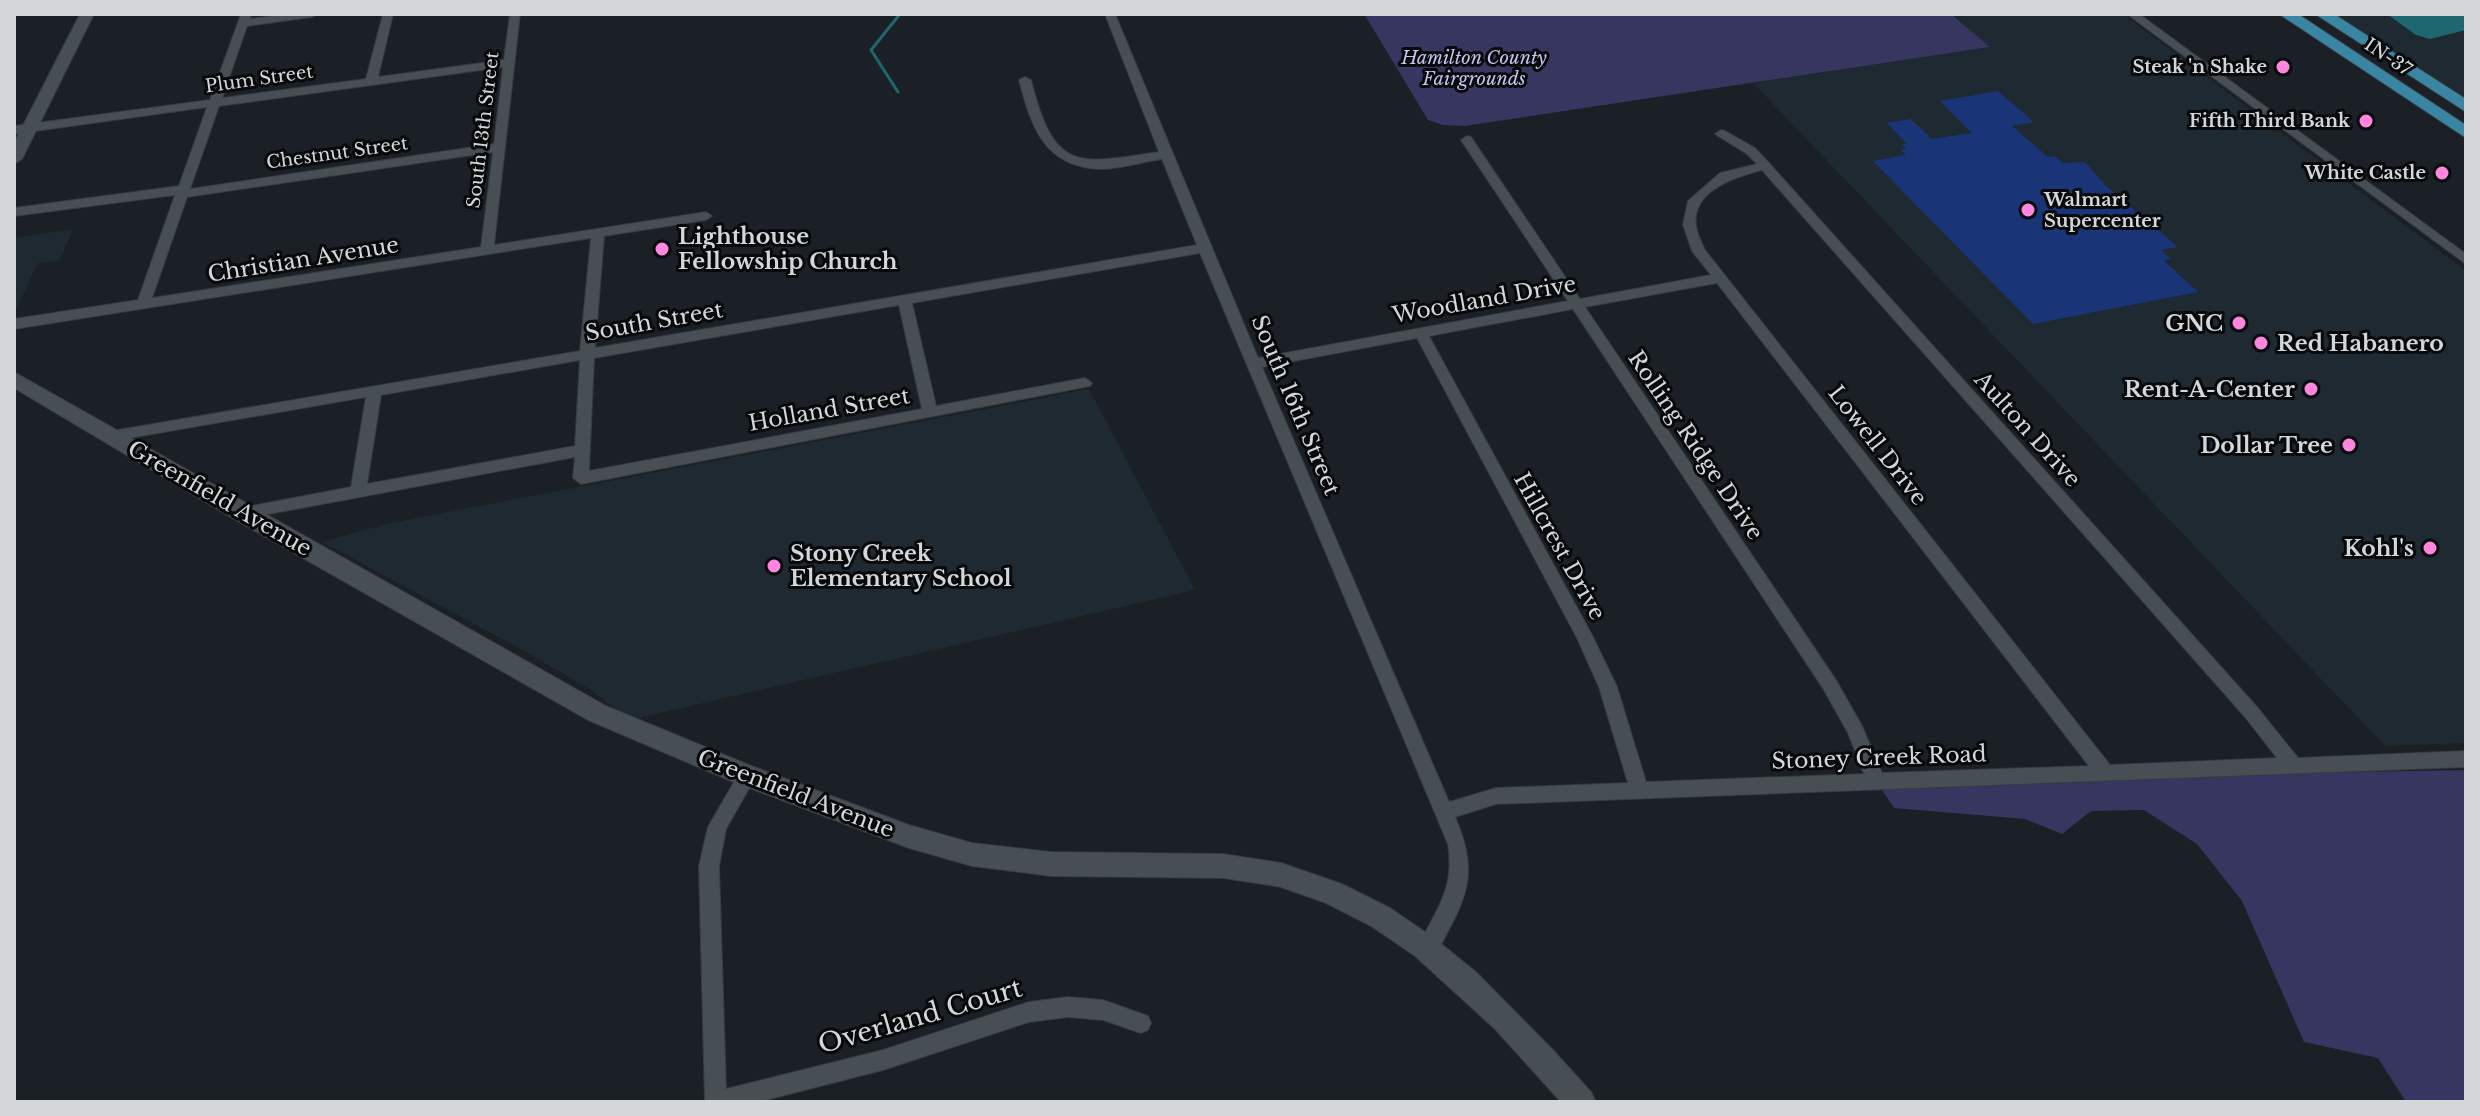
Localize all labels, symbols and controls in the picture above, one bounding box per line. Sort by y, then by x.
street label: IN-37 [2360,33,2416,81]
park label: Hamilton County Fairgrounds [1400,47,1547,90]
street label: South 13th Street [462,50,504,209]
place label: Steak 'n Shake [2133,56,2267,78]
marker: Steak 'n Shake [2274,58,2292,76]
street label: Plum Street [204,61,315,97]
place label: Fifth Third Bank [2189,110,2351,132]
marker: Fifth Third Bank [2357,112,2375,130]
street label: Chestnut Street [265,132,409,174]
place label: White Castle [2304,162,2426,184]
marker: White Castle [2433,164,2451,182]
place label: Walmart Supercenter [2043,189,2161,232]
marker: Walmart Supercenter [2019,201,2037,219]
place label: Lighthouse Fellowship Church [678,223,898,275]
street label: Christian Avenue [206,231,401,288]
marker: Lighthouse Fellowship Church [653,240,671,258]
street label: Woodland Drive [1389,270,1578,329]
street label: South Street [583,296,726,347]
place label: GNC [2165,310,2223,337]
street label: South 16th Street [1245,311,1346,500]
marker: GNC [2230,314,2248,332]
place label: Red Habanero [2277,330,2444,357]
marker: Red Habanero [2252,334,2270,352]
street label: Rolling Ridge Drive [1622,346,1769,545]
street label: Aulton Drive [1968,365,2086,492]
place label: Rent-A-Center [2124,376,2295,403]
street label: Lowell Drive [1823,380,1933,511]
marker: Rent-A-Center [2302,380,2320,398]
street label: Holland Street [746,382,912,437]
place label: Dollar Tree [2200,432,2333,459]
street label: Greenfield Avenue [123,435,317,562]
marker: Dollar Tree [2340,436,2358,454]
street label: Hillcrest Drive [1508,468,1611,625]
place label: Kohl's [2344,535,2414,562]
marker: Kohl's [2421,539,2439,557]
place label: Stony Creek Elementary School [790,540,1012,592]
marker: Stony Creek Elementary School [765,557,783,575]
street label: Stoney Creek Road [1771,740,1987,775]
street label: Greenfield Avenue [694,744,898,843]
street label: Overland Court [814,972,1026,1060]

